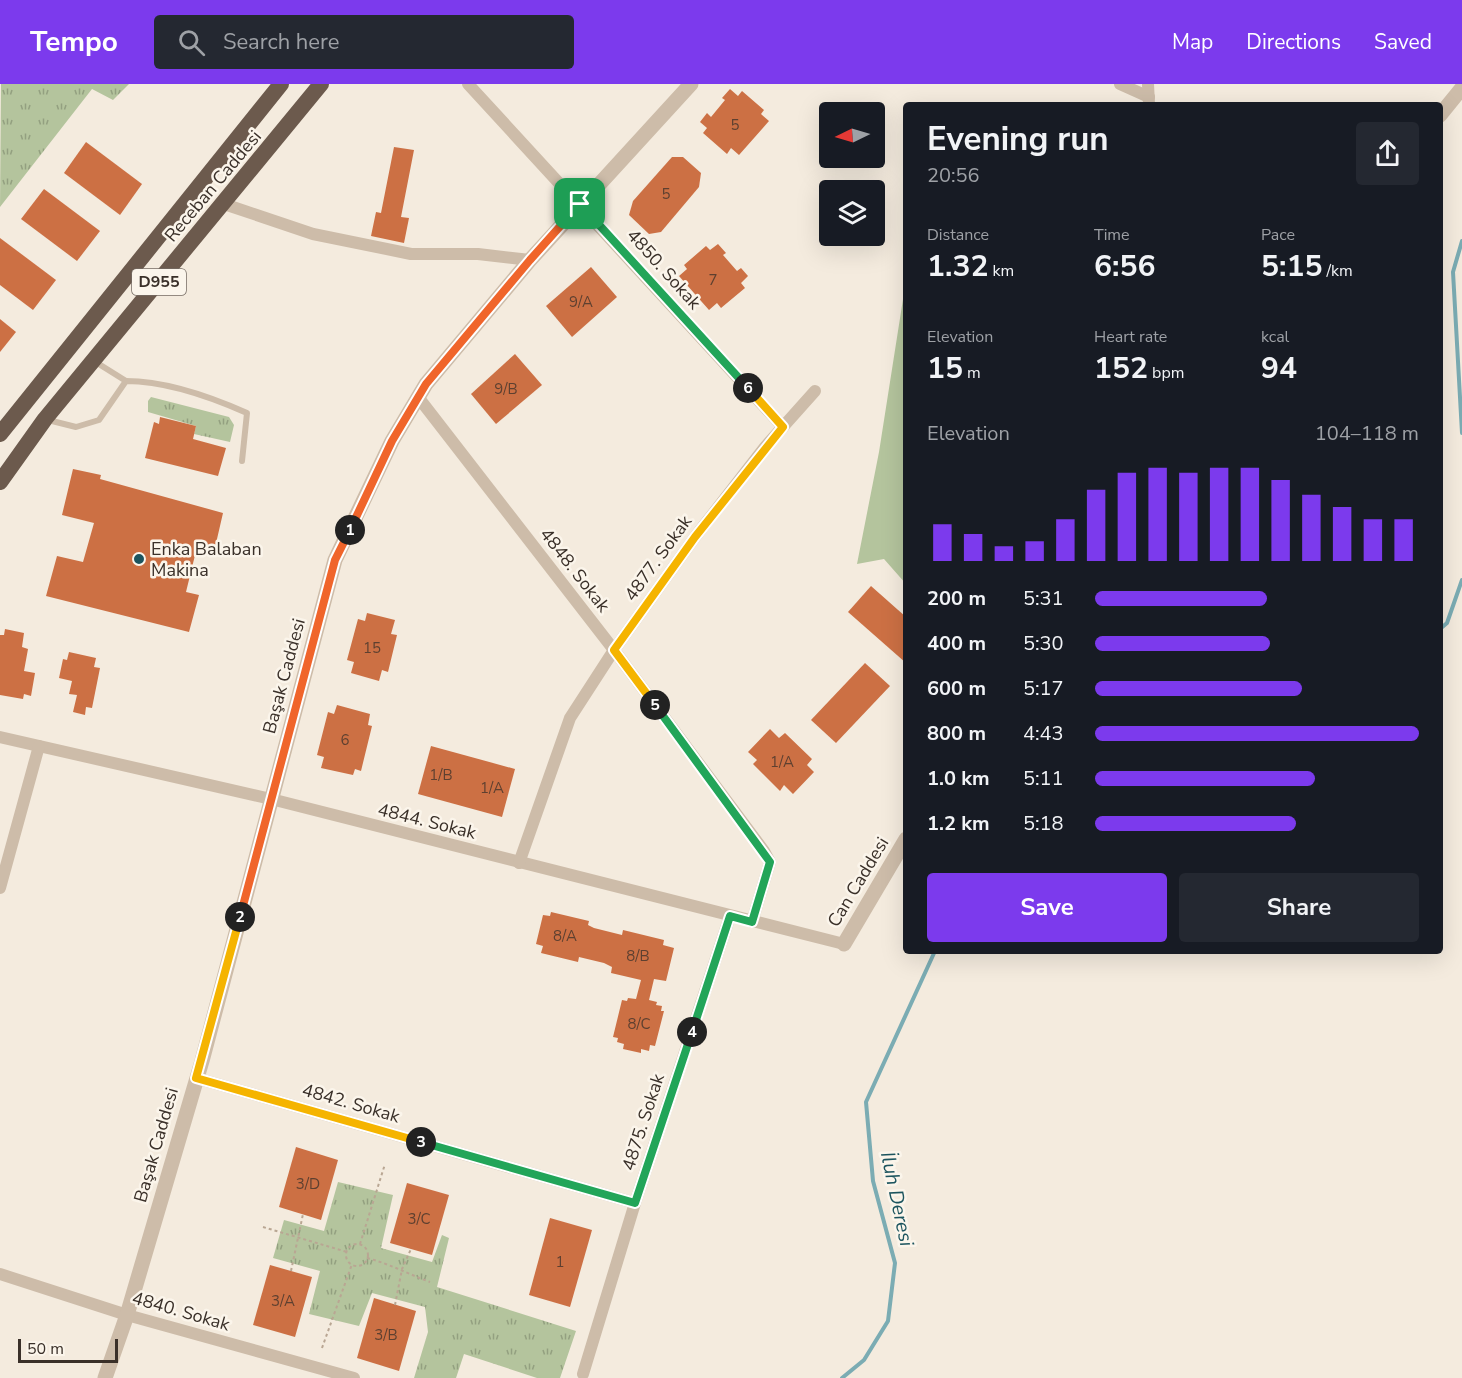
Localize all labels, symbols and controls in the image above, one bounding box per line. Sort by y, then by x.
search box [154,15,574,69]
text: Tempo [30,23,118,61]
icon: search [175,26,208,59]
text: Search here [223,27,339,57]
text: Map [1172,28,1213,56]
text: Directions [1246,28,1341,56]
text: Saved [1374,28,1432,56]
north arrow [819,102,885,168]
map controls [819,102,885,246]
house number: 5 [730,115,740,135]
text: Evening run [927,117,1109,162]
button: share [1356,122,1419,185]
street label: Receban Caddesi [159,125,267,247]
text: 20:56 [927,162,980,189]
pin [554,178,605,229]
button: layers [819,180,885,246]
house number: 5 [661,184,671,204]
icon: arrive [563,187,596,220]
street label: 4850. Sokak [621,224,707,315]
text: Distance [927,224,989,246]
text: Time [1094,224,1130,246]
text: Pace [1261,224,1295,246]
text: 1.32 [927,246,988,287]
text: 6:56 [1094,246,1155,287]
text: 5:15 [1261,246,1322,287]
text: km [988,260,1014,282]
text: /km [1322,260,1353,282]
road number: D955 [132,269,186,295]
house number: 7 [708,270,718,290]
house number: 9/A [569,292,593,312]
text: Elevation [927,326,993,348]
text: Heart rate [1094,326,1167,348]
text: kcal [1261,326,1289,348]
text: 15 [927,348,963,389]
text: 152 [1094,348,1148,389]
text: 94 [1261,348,1297,389]
text: m [963,362,981,384]
text: bpm [1148,362,1184,384]
pin: 6 [733,373,763,403]
text: 6 [743,377,753,399]
house number: 9/B [494,379,518,399]
text: Elevation [927,420,1010,447]
text: 104–118 m [1315,420,1419,447]
street label: 4877. Sokak [619,510,698,606]
pin: 1 [335,515,365,545]
text: 1 [345,519,355,541]
street label: 4848. Sokak [535,523,616,618]
place label: Enka Balaban Makina [151,537,262,582]
marker: Enka Balaban Makina [132,552,146,566]
text: 200 m [927,585,986,612]
text: 5:31 [1023,585,1064,612]
street label: Başak Caddesi [257,616,311,736]
text: 400 m [927,630,986,657]
text: 5:30 [1023,630,1064,657]
house number: 15 [363,638,381,658]
text: 600 m [927,675,986,702]
text: 5:17 [1023,675,1064,702]
pin: 5 [640,690,670,720]
text: 5 [650,694,660,716]
text: 800 m [927,720,986,747]
text: 4:43 [1023,720,1064,747]
house number: 6 [340,730,350,750]
house number: 1/A [770,752,794,772]
house number: 1/B [429,765,453,785]
text: 1.0 km [927,765,990,792]
text: 5:11 [1023,765,1064,792]
house number: 1/A [480,778,504,798]
street label: 4844. Sokak [375,797,480,845]
text: 1.2 km [927,810,990,837]
text: 5:18 [1023,810,1064,837]
street label: Can Caddesi [822,833,894,931]
button: Save [927,873,1167,942]
button: Share [1179,873,1419,942]
pin: 2 [225,902,255,932]
text: 2 [235,906,245,928]
house number: 8/A [553,926,577,946]
house number: 8/B [626,946,650,966]
house number: 8/C [627,1014,651,1034]
pin: 4 [677,1017,707,1047]
text: 4 [687,1021,697,1043]
street label: 4875. Sokak [616,1070,670,1173]
street label: 4842. Sokak [299,1078,404,1129]
street label: Başak Caddesi [128,1085,184,1205]
pin: 3 [406,1127,436,1157]
text: 3 [416,1131,426,1153]
water label: İluh Deresi [874,1149,920,1249]
house number: 3/D [296,1174,320,1194]
house number: 3/C [407,1209,431,1229]
house number: 1 [555,1252,565,1272]
street label: 4840. Sokak [129,1286,234,1337]
house number: 3/A [271,1291,295,1311]
house number: 3/B [374,1325,398,1345]
scale bar [18,1336,118,1364]
text: 50 m [27,1338,64,1360]

